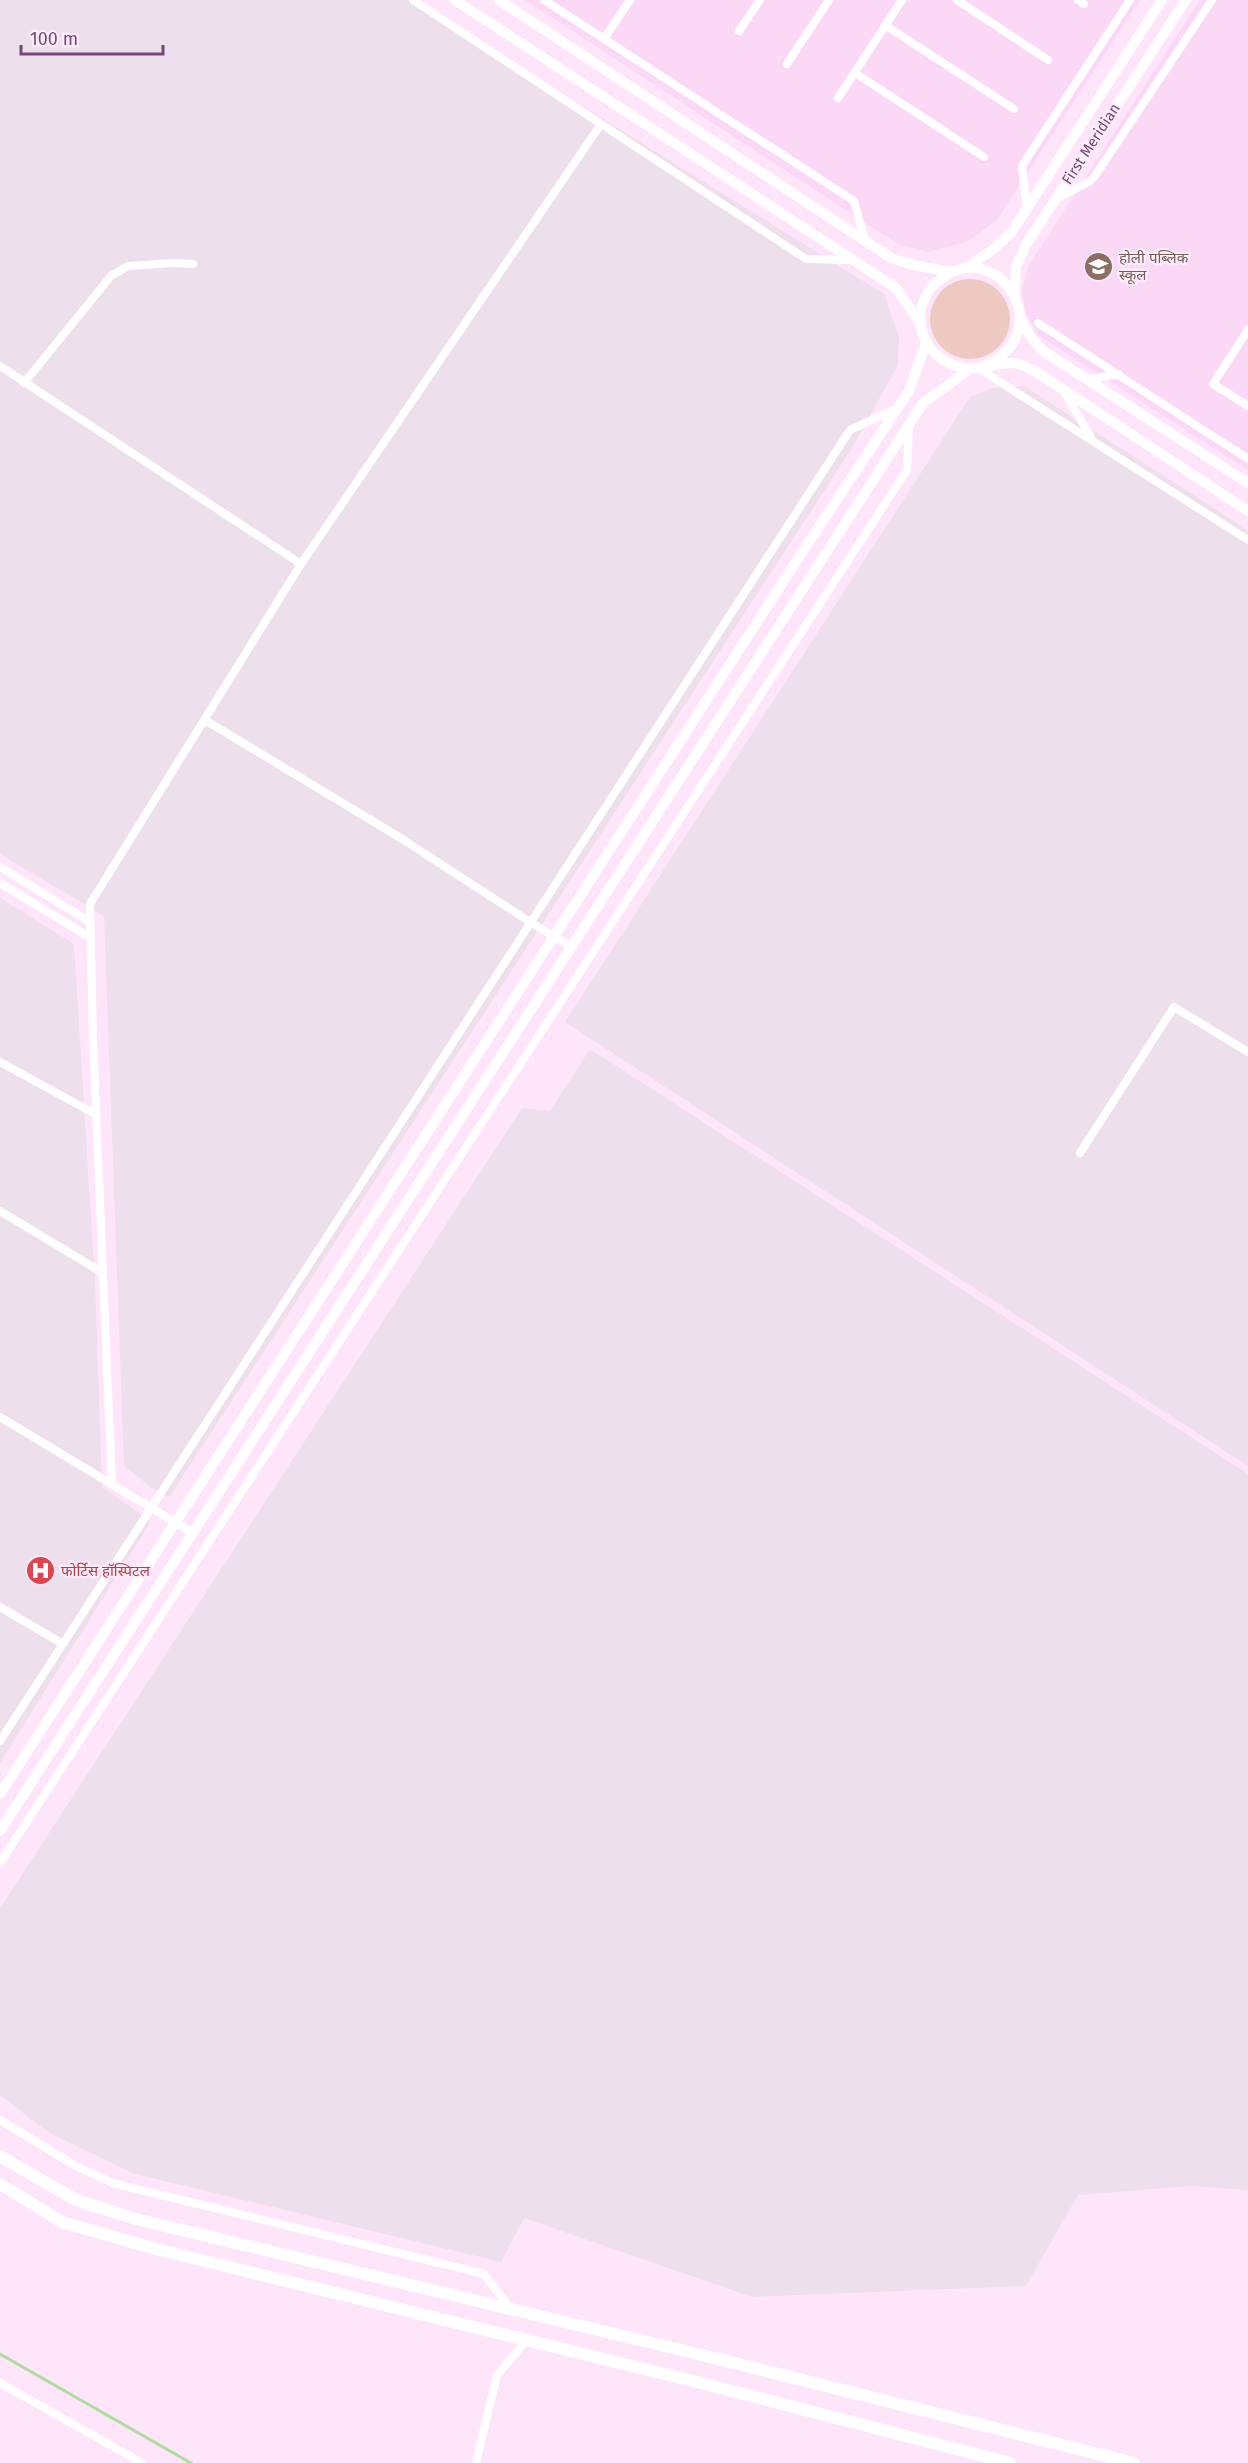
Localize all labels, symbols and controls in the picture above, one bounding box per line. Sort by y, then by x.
scale bar [21,18,164,56]
text: 100 m [30,28,78,50]
street label: First Meridian [1058,100,1124,188]
place label: होली पब्लिक स्कूल [1119,249,1189,285]
school or university icon: होली पब्लिक स्कूल [1082,251,1114,283]
hospital icon: फोर्टिस हॉस्पिटल [24,1555,56,1587]
place label: फोर्टिस हॉस्पिटल [61,1562,151,1580]

